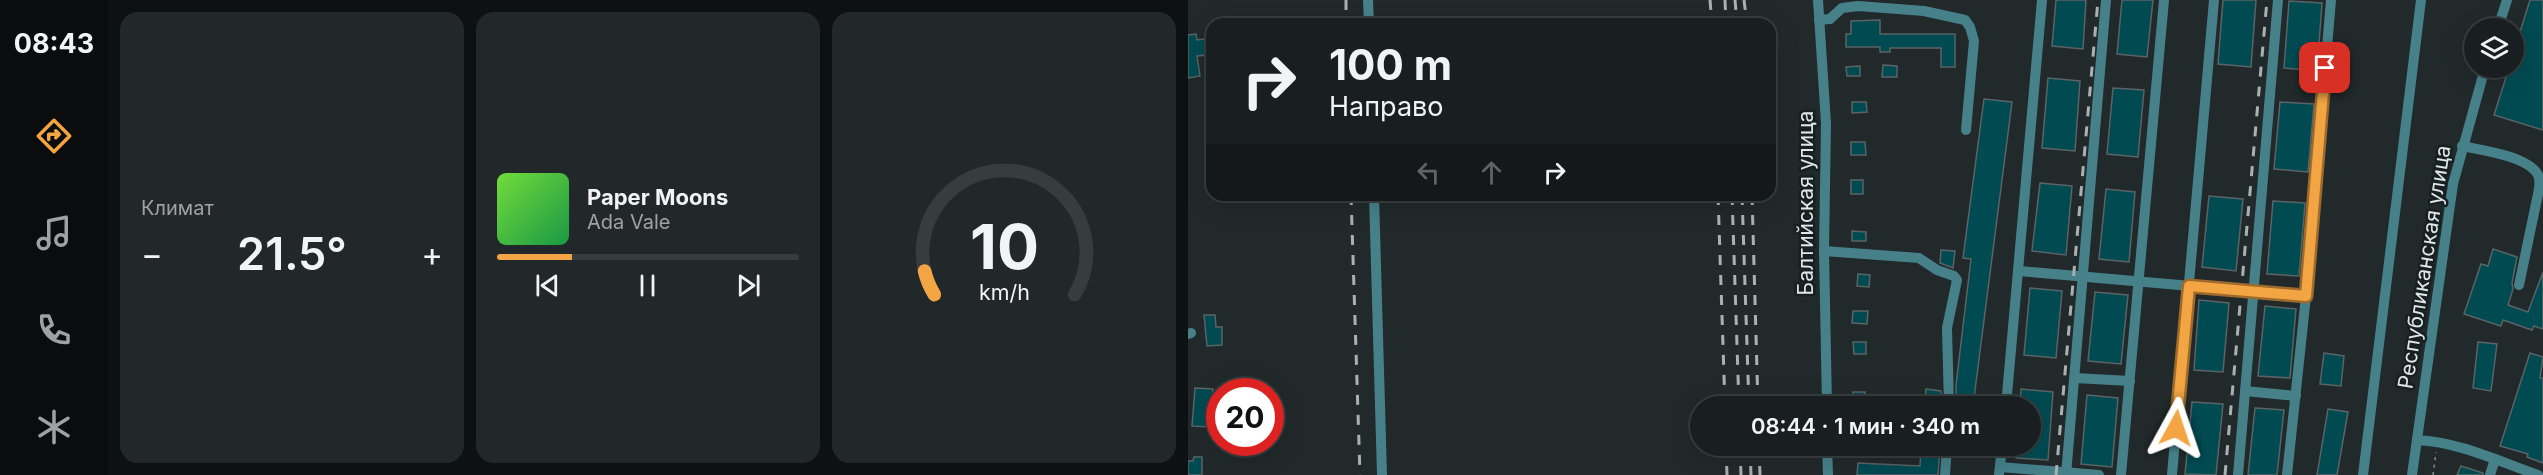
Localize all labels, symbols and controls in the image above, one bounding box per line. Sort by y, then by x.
map controls [2464,18,2524,78]
button: layers [2464,18,2524,78]
text: 08:43 [14,27,94,60]
text: 100 m [1329,39,1452,90]
icon: right [1230,42,1308,120]
pin [2299,42,2350,93]
icon: arrive [2308,51,2341,84]
text: Направо [1329,90,1444,123]
street label: Балтийская улица [1793,111,1818,295]
icon: directions [33,115,75,157]
street label: Республиканская улица [2392,143,2456,391]
icon: left [1412,156,1445,189]
icon: ahead [1475,156,1508,189]
icon: right [1538,156,1571,189]
text: Paper Moons [587,184,728,210]
text: Климат [141,196,214,220]
text: 10 [970,209,1038,284]
text: Ada Vale [587,210,670,234]
icon: music [33,212,75,254]
text: 21.5° [237,226,347,281]
text: − [141,234,163,274]
text: + [421,234,443,274]
icon: previous [531,269,564,302]
icon: pause [631,269,664,302]
icon: next [732,269,765,302]
text: km/h [979,279,1029,305]
icon: phone [33,309,75,351]
speed limit sign: 20 [1206,378,1284,456]
position arrow [2144,396,2208,460]
icon: climate [33,406,75,448]
text: 08:44 · 1 мин · 340 m [1751,413,1980,439]

